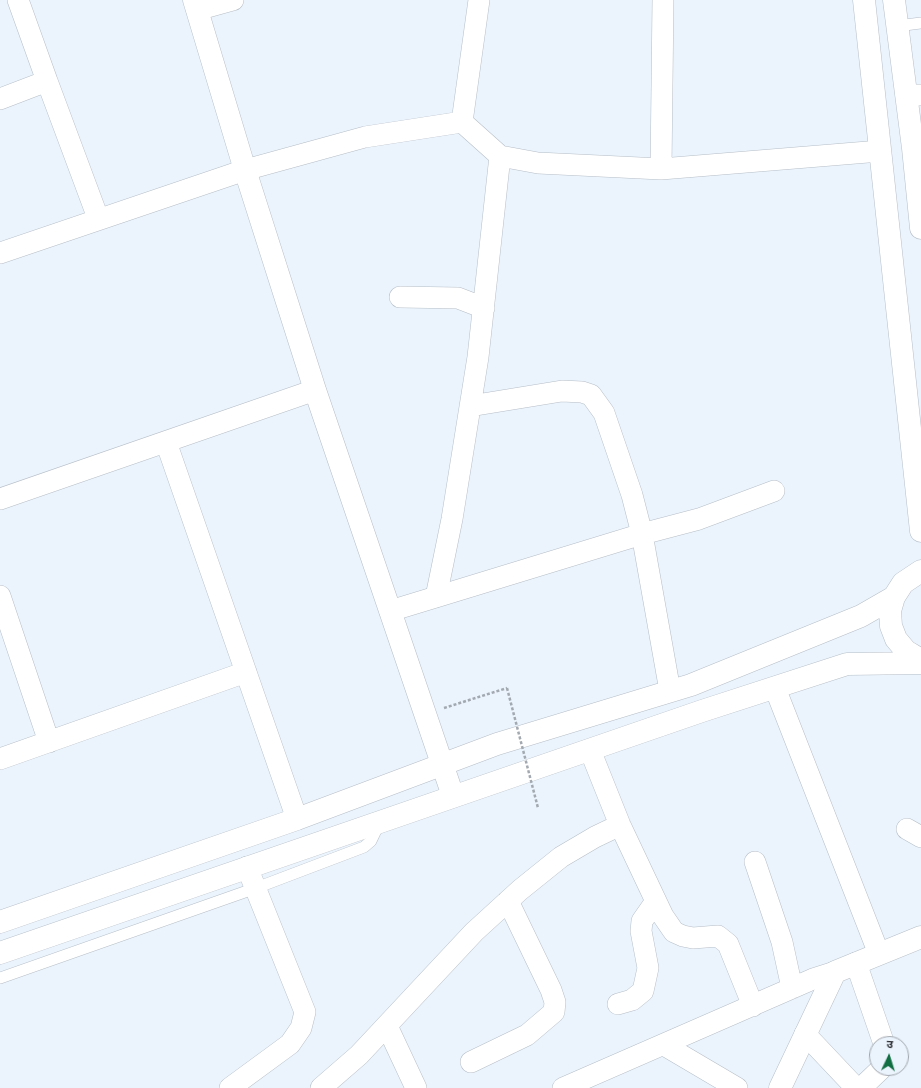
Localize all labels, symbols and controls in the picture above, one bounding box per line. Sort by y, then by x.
north arrow [869,1036,909,1076]
text: उ [886,1038,893,1051]

